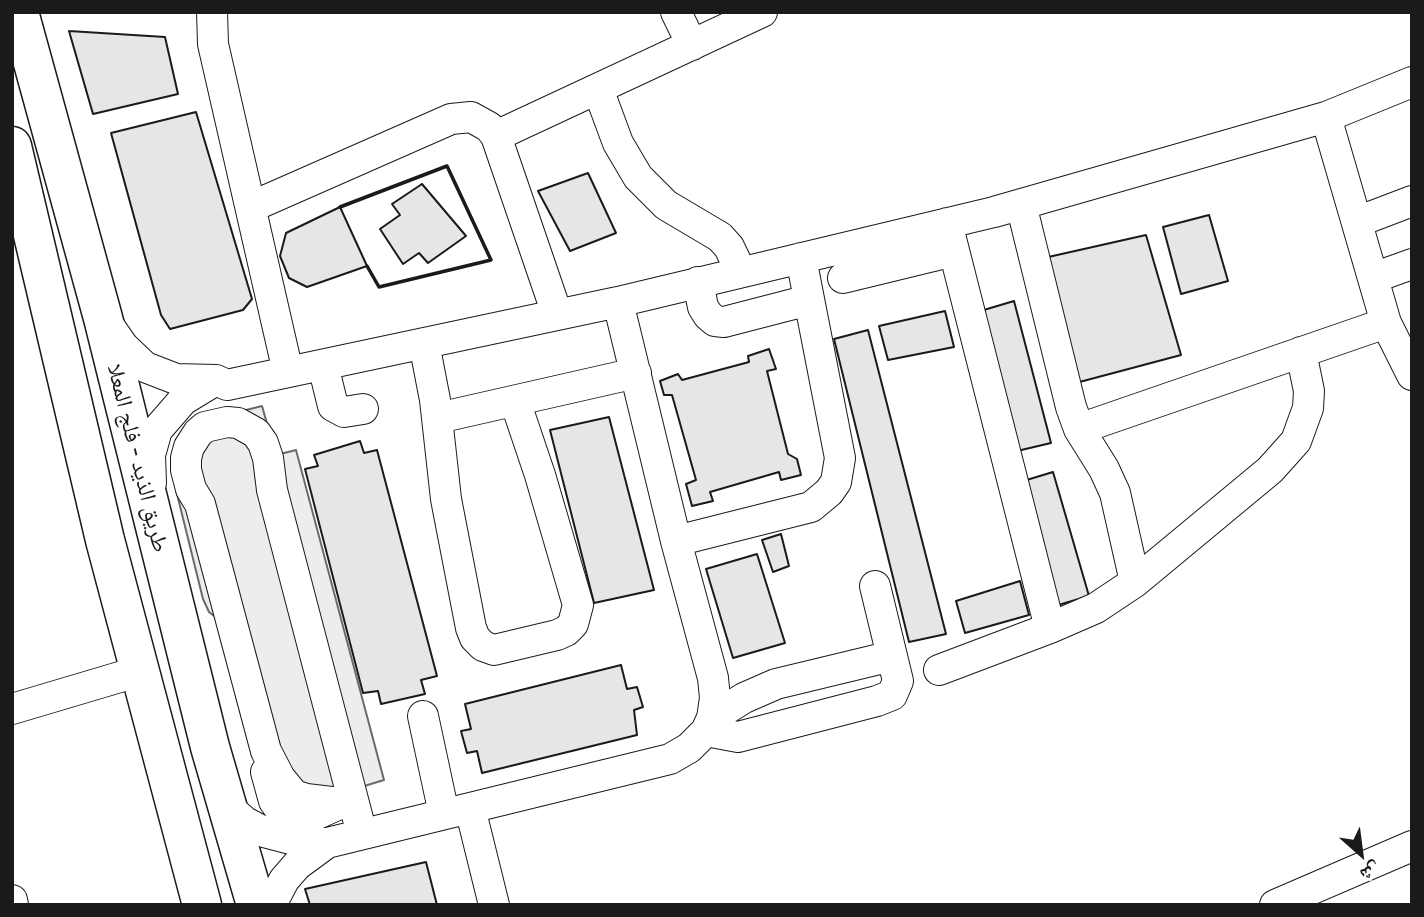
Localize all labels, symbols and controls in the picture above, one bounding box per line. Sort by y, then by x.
street label: طريق الذيد - فلج المعلا [101,361,175,555]
north arrow [1326,819,1396,889]
text: ش [1357,858,1385,888]

